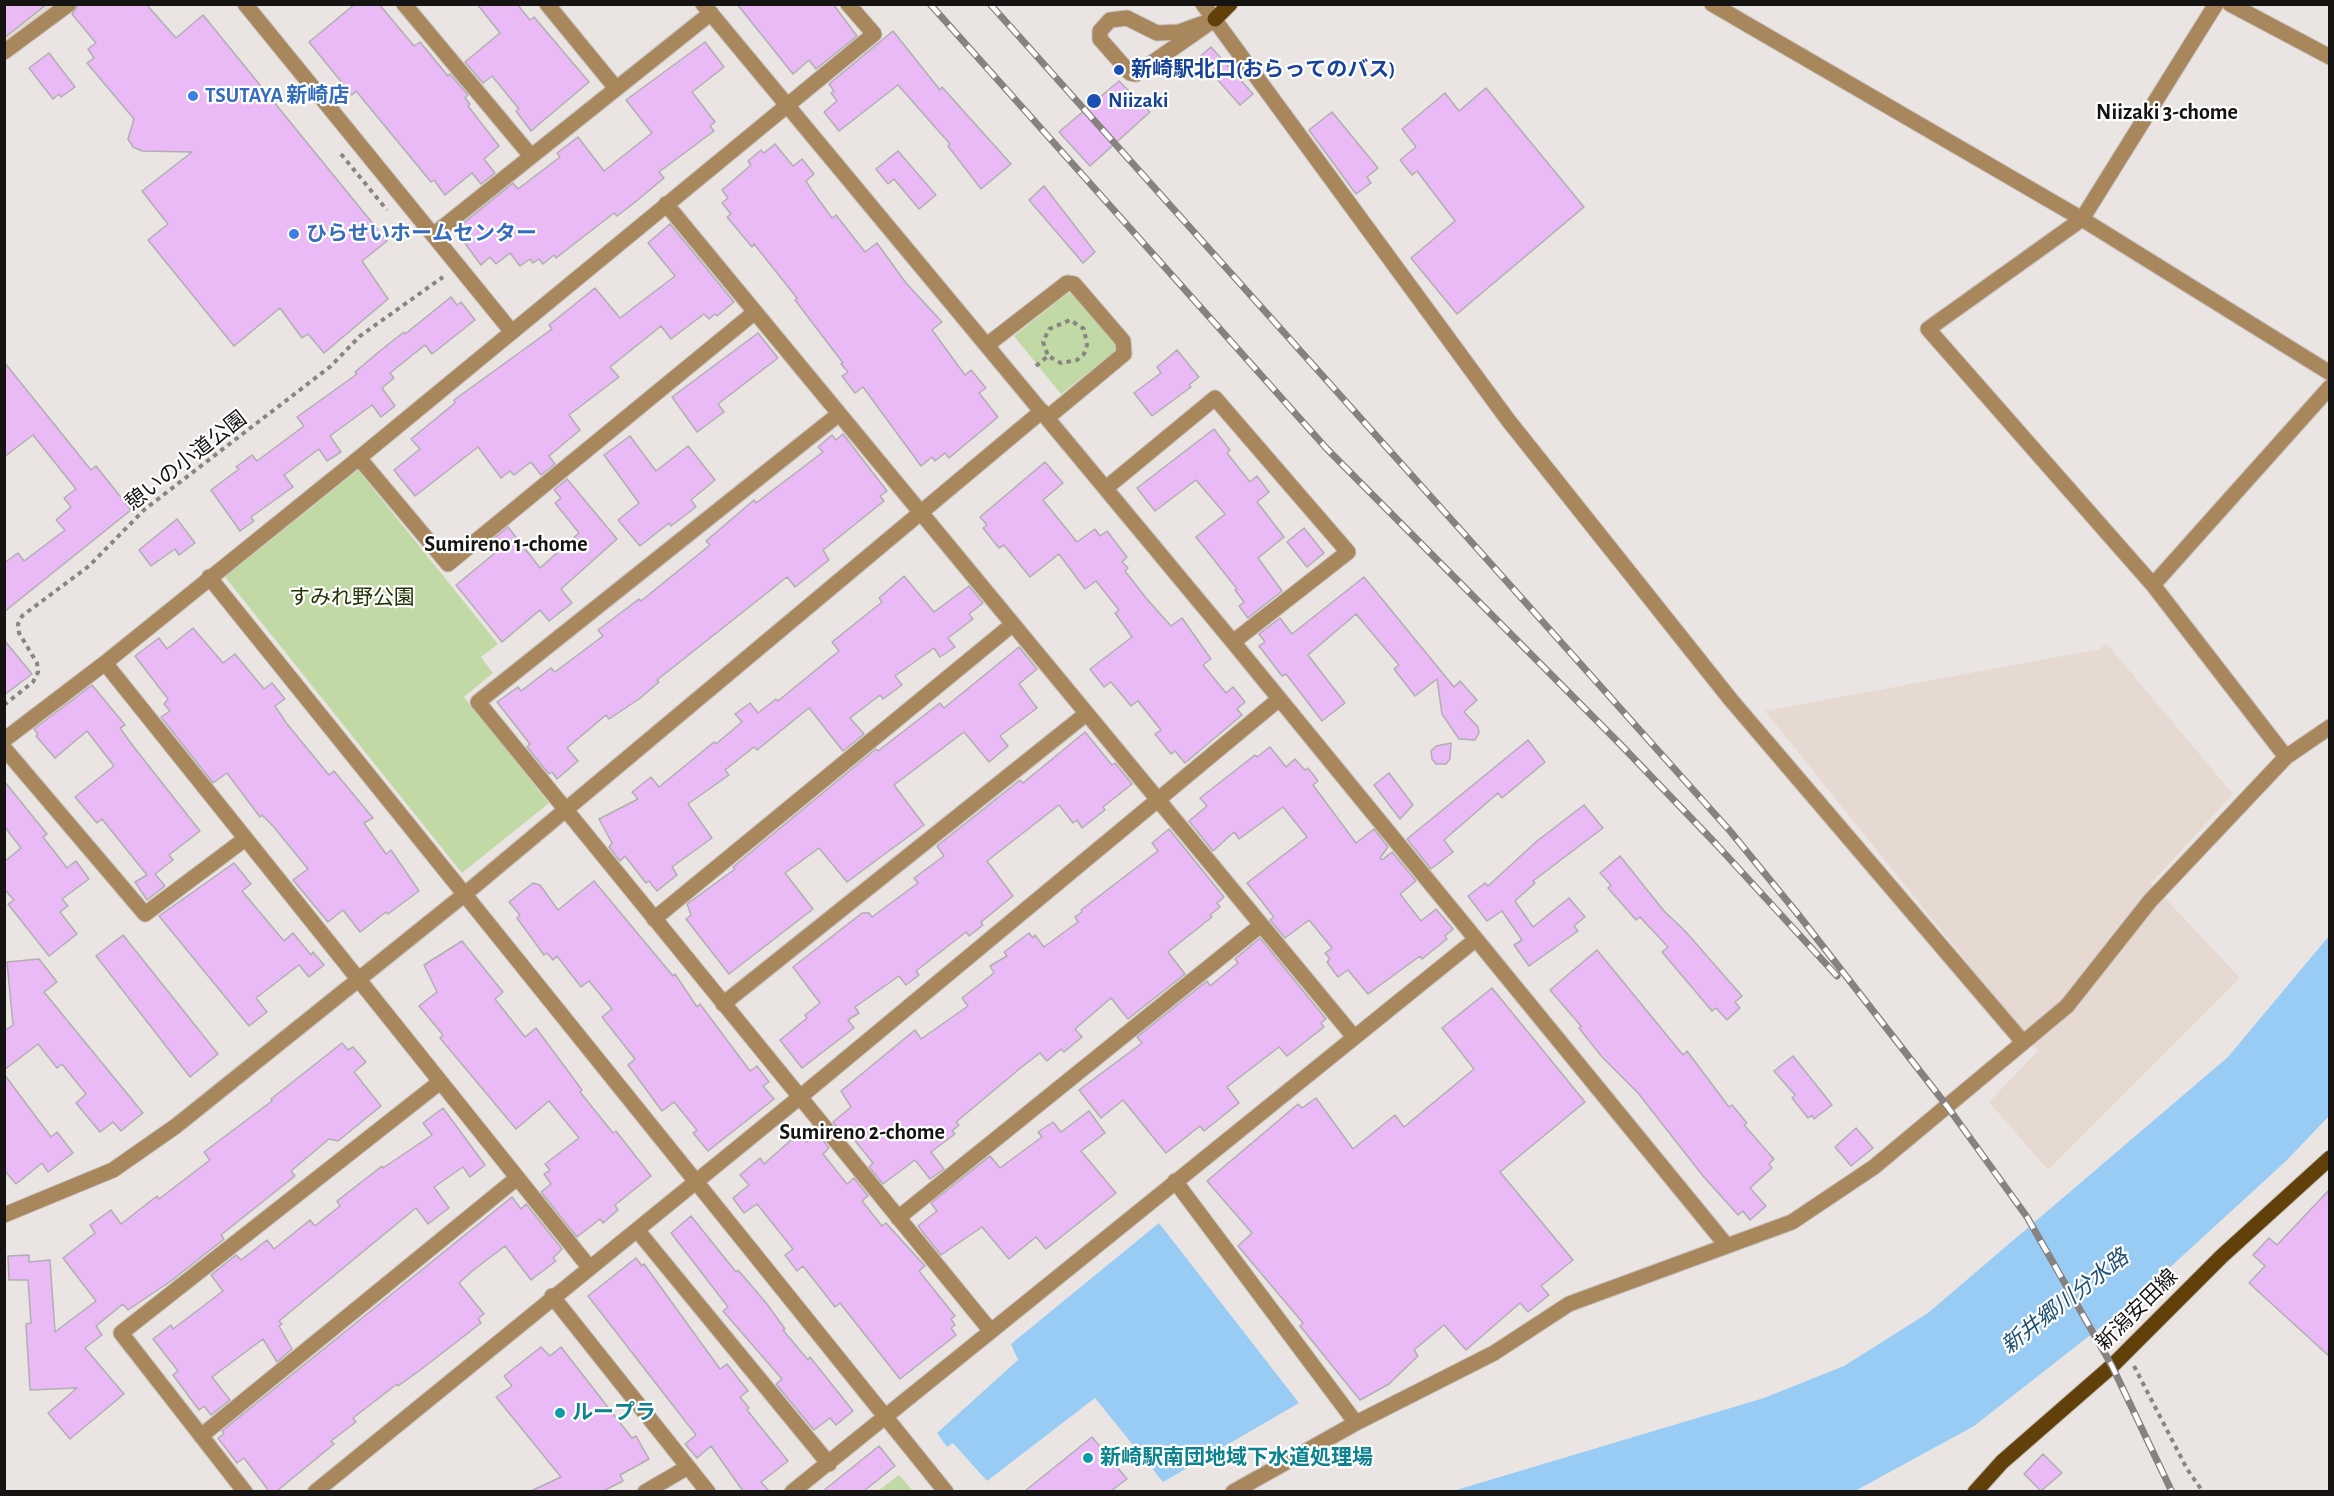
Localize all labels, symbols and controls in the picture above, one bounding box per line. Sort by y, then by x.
place label: 新崎駅北口(おらってのバス) [1131,57,1395,83]
marker: 新崎駅北口(おらってのバス) [1112,63,1126,77]
place label: TSUTAYA 新崎店 [205,83,349,109]
place label: Niizaki [1108,88,1168,114]
marker: TSUTAYA 新崎店 [186,89,200,103]
marker: Niizaki [1085,92,1103,110]
district label: Niizaki 3-chome [2096,99,2238,125]
place label: ひらせいホームセンター [306,221,537,247]
marker: ひらせいホームセンター [287,227,301,241]
street label: 憩いの小道公園 [120,406,252,516]
district label: Sumireno 1-chome [424,531,588,557]
park label: すみれ野公園 [289,585,415,611]
district label: Sumireno 2-chome [779,1119,945,1145]
water label: 新井郷川分水路 [1996,1244,2134,1360]
street label: 新潟安田線 [2091,1264,2183,1356]
place label: ループラ [572,1400,656,1426]
marker: ループラ [553,1406,567,1420]
place label: 新崎駅南団地域下水道処理場 [1100,1445,1373,1471]
marker: 新崎駅南団地域下水道処理場 [1081,1451,1095,1465]

